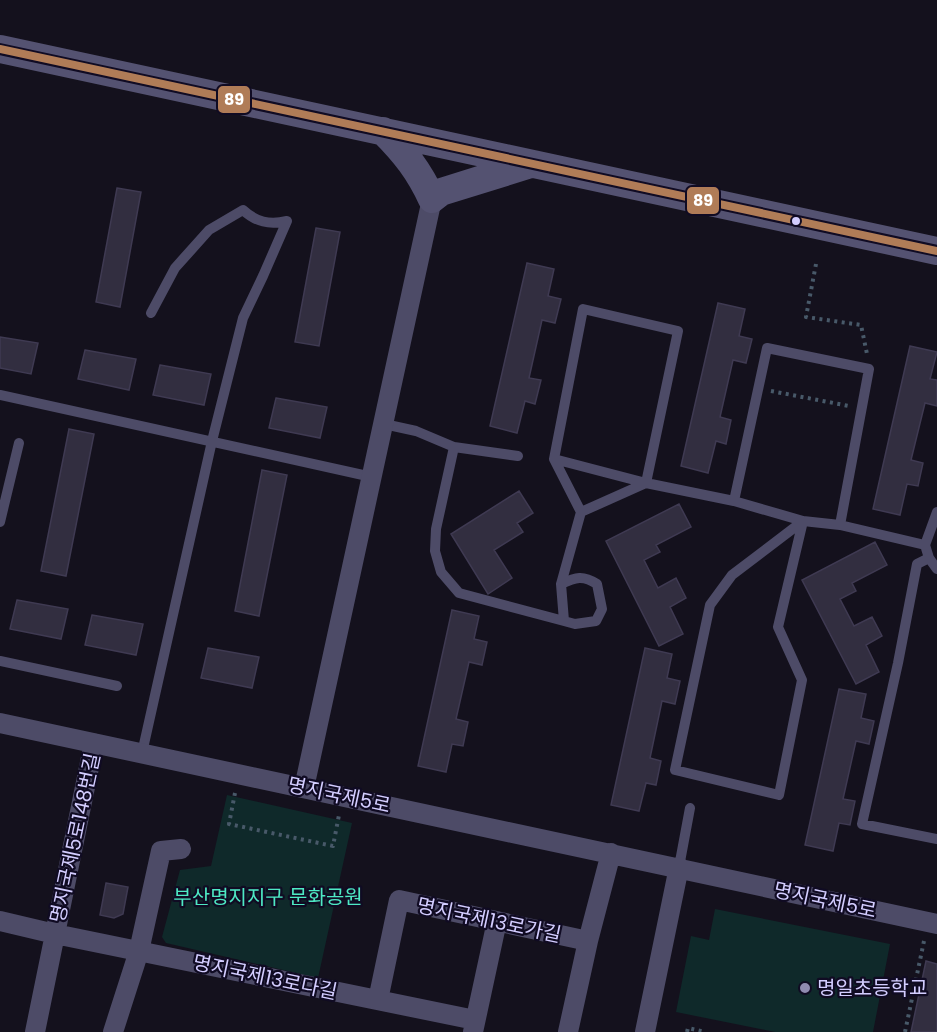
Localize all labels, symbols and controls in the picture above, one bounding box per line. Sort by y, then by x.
line badge: 89 [217,85,251,114]
text: 89 [224,88,244,111]
line badge: 89 [686,186,720,215]
text: 89 [693,189,713,212]
unlabelled marker [790,215,802,227]
street label: 명지국제5로148번길 [43,750,107,926]
street label: 명지국제5로 [285,770,393,820]
street label: 명지국제5로 [771,875,879,925]
park label: 부산명지지구 문화공원 [173,883,363,911]
street label: 명지국제13로가길 [414,891,564,949]
street label: 명지국제13로다길 [190,948,340,1006]
place label: 명일초등학교 [817,974,927,1002]
marker: 명일초등학교 [798,981,812,995]

